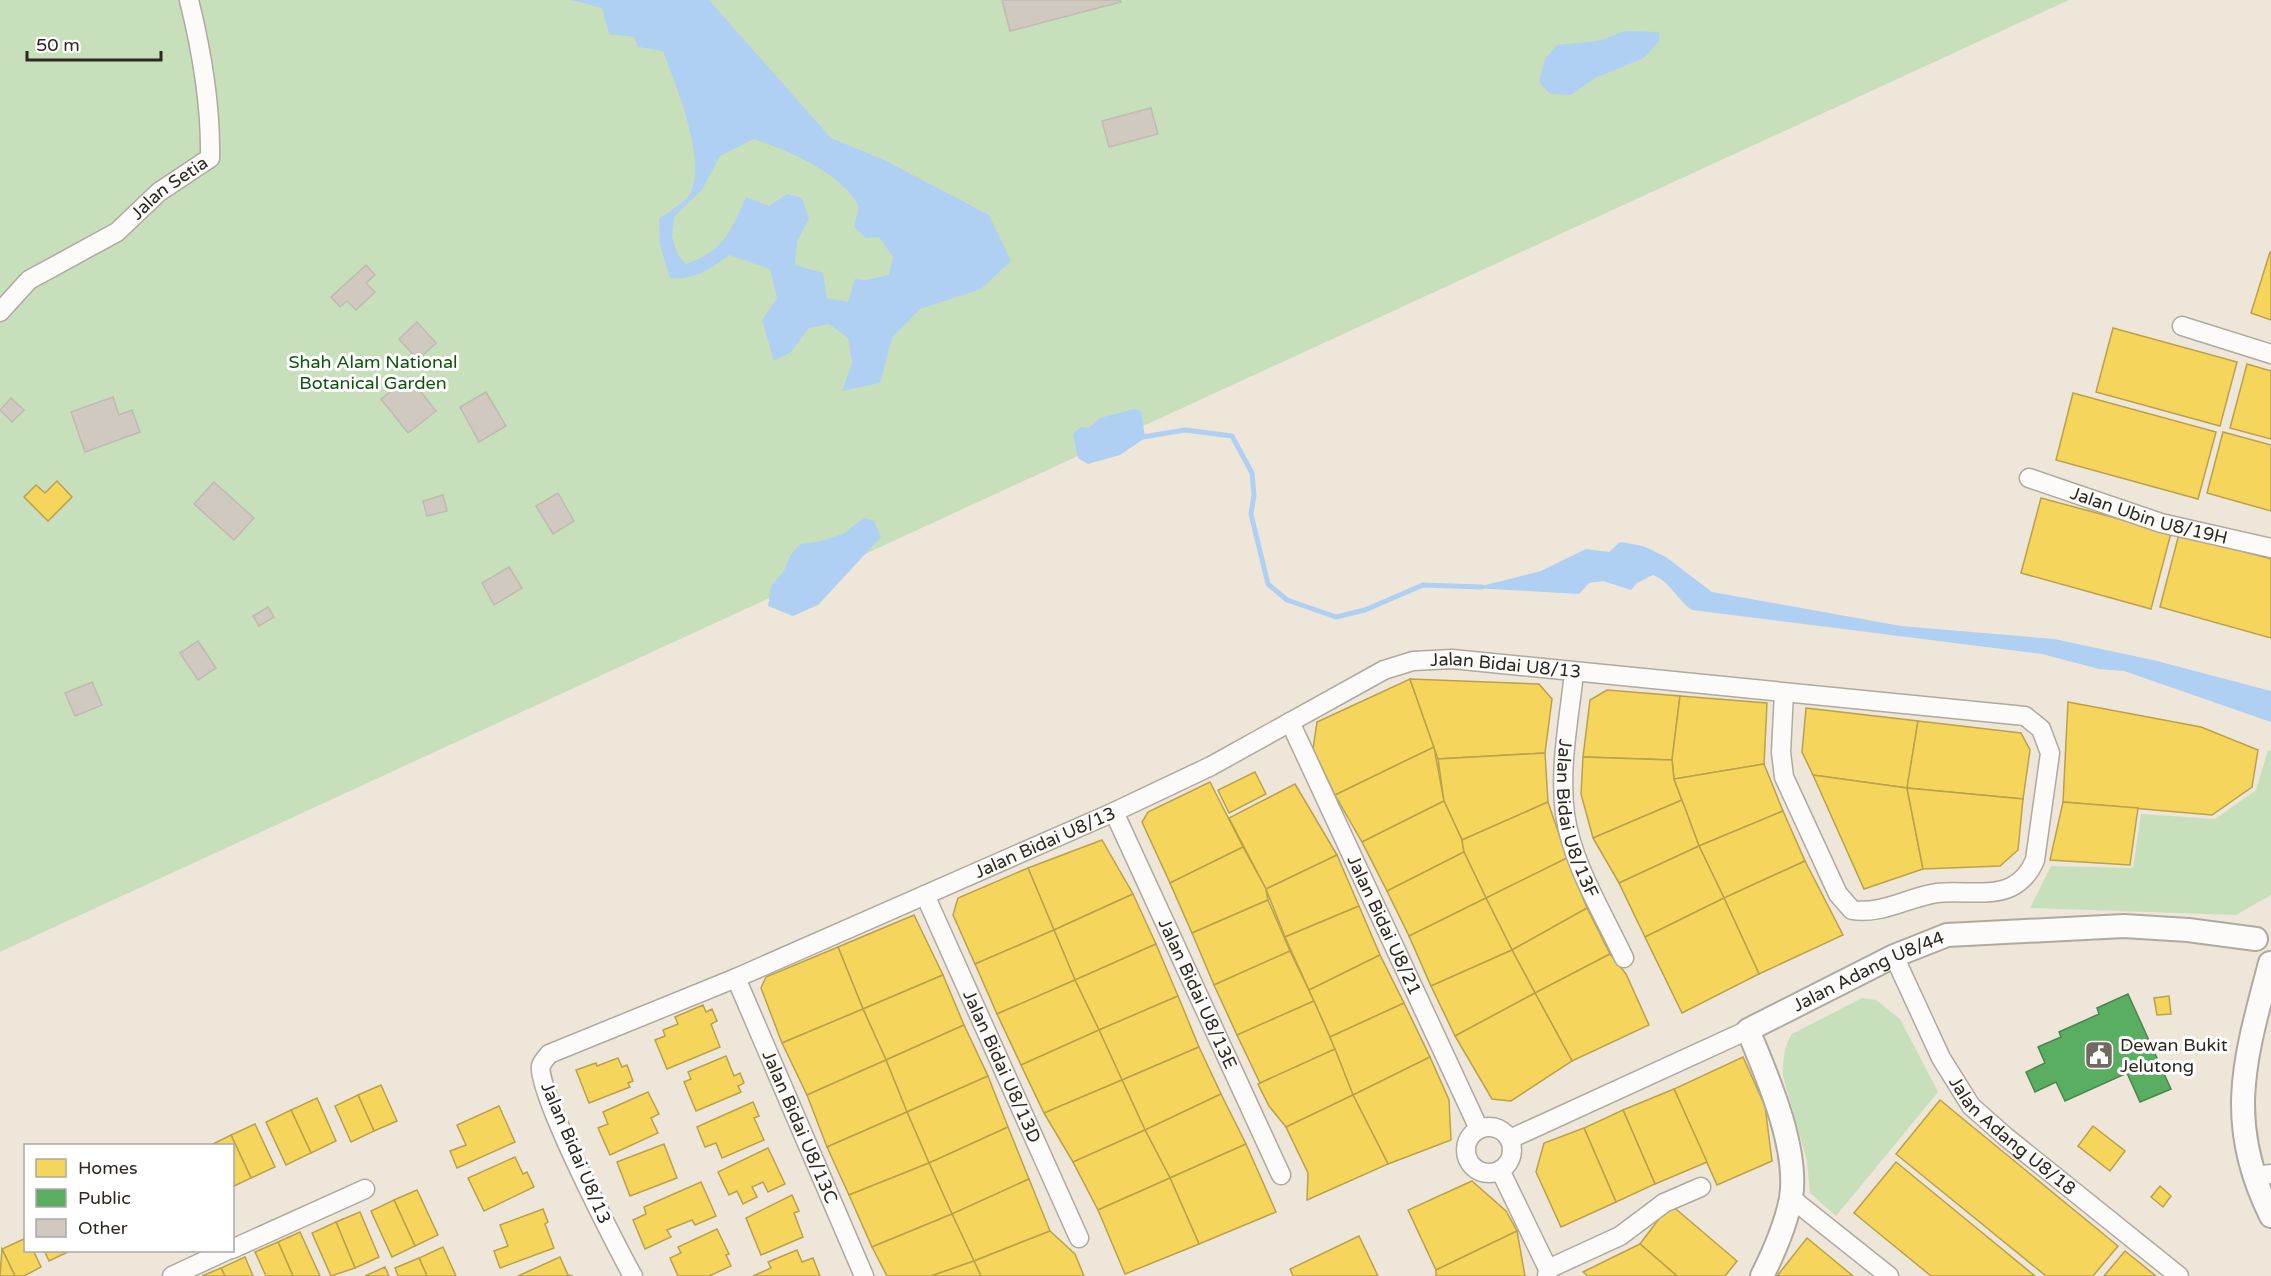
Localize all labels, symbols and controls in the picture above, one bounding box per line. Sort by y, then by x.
scale bar [27,24,160,62]
text: 50 m [36,34,80,56]
street label: Jalan Setia [126,152,212,224]
park label: Shah Alam National Botanical Garden [288,351,458,394]
street label: Jalan Ubin U8/19H [2068,482,2230,549]
street label: Jalan Bidai U8/13 [1429,648,1582,683]
street label: Jalan Bidai U8/13F [1552,738,1603,901]
street label: Jalan Bidai U8/13 [971,802,1119,883]
street label: Jalan Bidai U8/21 [1342,852,1426,999]
street label: Jalan Bidai U8/13E [1153,915,1242,1072]
street label: Jalan Adang U8/44 [1789,926,1947,1016]
street label: Jalan Bidai U8/13D [958,987,1046,1146]
place label: Dewan Bukit Jelutong [2120,1034,2228,1077]
public building icon: Dewan Bukit Jelutong [2083,1039,2115,1071]
street label: Jalan Bidai U8/13C [757,1047,842,1207]
street label: Jalan Adang U8/18 [1944,1072,2080,1200]
street label: Jalan Bidai U8/13 [536,1079,616,1227]
legend [24,1144,234,1252]
text: Homes [78,1157,138,1179]
text: Public [78,1187,131,1209]
text: Other [78,1217,128,1239]

